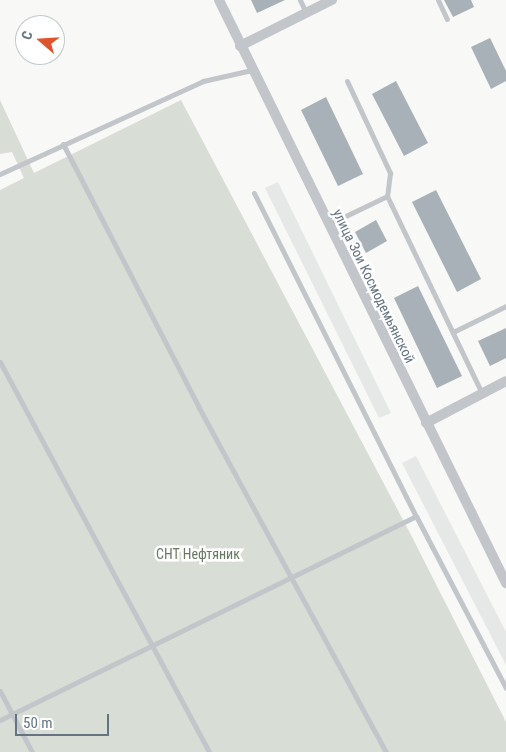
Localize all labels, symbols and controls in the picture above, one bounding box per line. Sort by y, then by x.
north arrow [15,15,65,65]
text: С [18,29,36,42]
street label: улица Зои Космодемьянской [329,206,419,366]
park label: СНТ Нефтяник [156,546,240,562]
scale bar [18,704,111,736]
text: 50 m [23,714,53,732]

